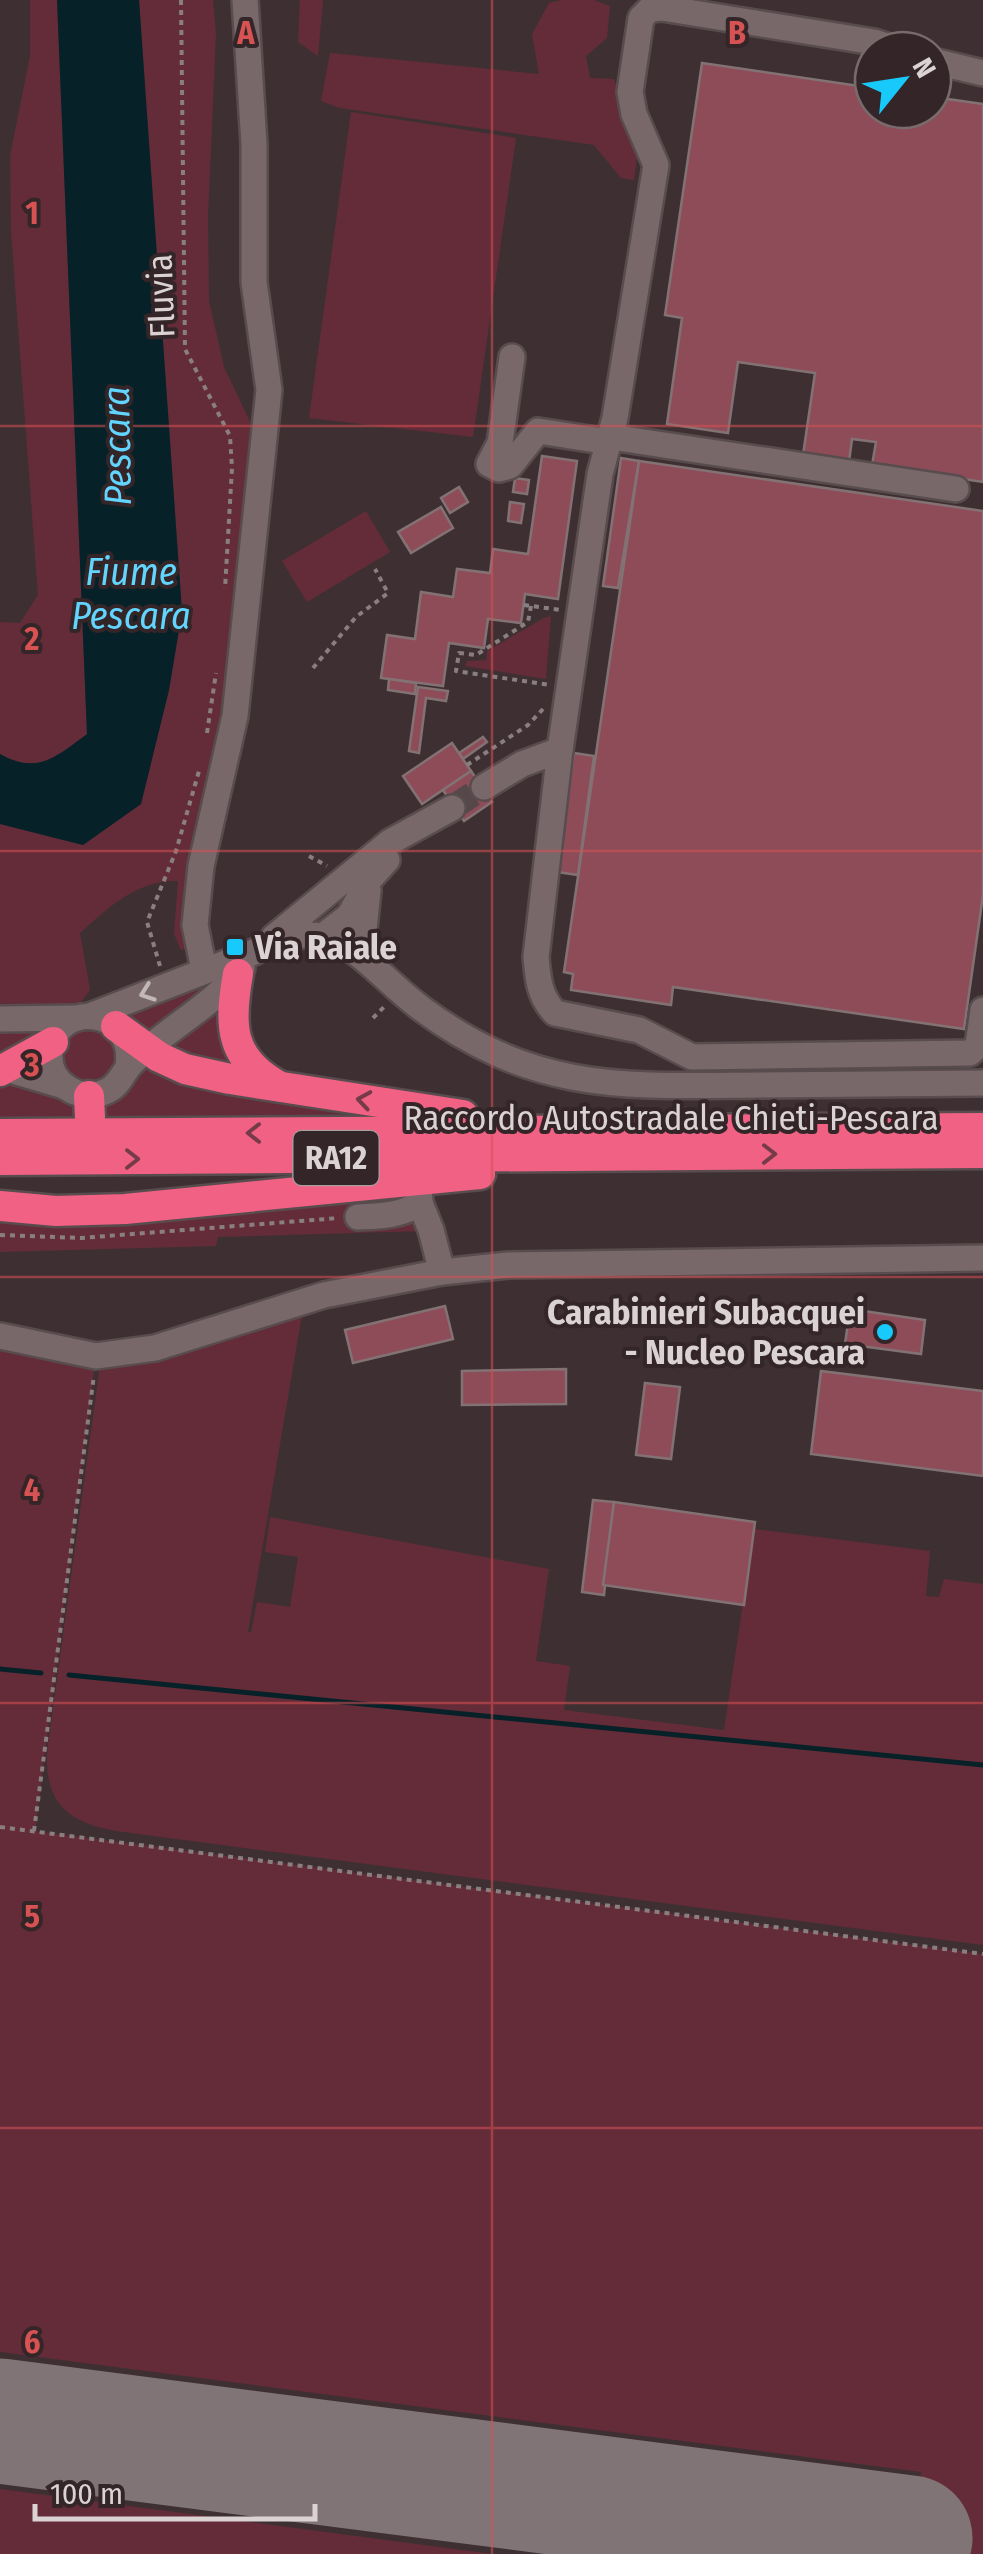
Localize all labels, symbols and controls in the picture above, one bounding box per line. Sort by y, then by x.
text: A [236,14,255,52]
text: B [728,14,746,52]
north arrow [853,30,953,130]
text: N [906,52,943,83]
text: 1 [25,194,39,232]
street label: Fluvia [139,253,183,339]
water label: Pescara [93,386,141,506]
water label: Fiume Pescara [71,549,191,639]
text: 2 [24,620,40,658]
place label: Via Raiale [254,926,397,968]
marker: Via Raiale [224,936,246,958]
one-way arrow [140,981,157,1002]
text: 3 [23,1046,40,1084]
one-way arrow [356,1091,373,1112]
street label: Raccordo Autostradale Chieti-Pescara [403,1097,939,1139]
one-way arrow [246,1122,262,1143]
road number: RA12 [294,1131,378,1185]
one-way arrow [761,1144,777,1165]
one-way arrow [126,1148,141,1170]
place label: Carabinieri Subacquei - Nucleo Pescara [547,1291,865,1373]
marker: Carabinieri Subacquei - Nucleo Pescara [874,1321,896,1343]
text: 4 [24,1471,40,1509]
text: 5 [24,1897,40,1935]
text: 6 [24,2323,40,2361]
scale bar [35,2459,315,2521]
text: 100 m [50,2476,123,2512]

